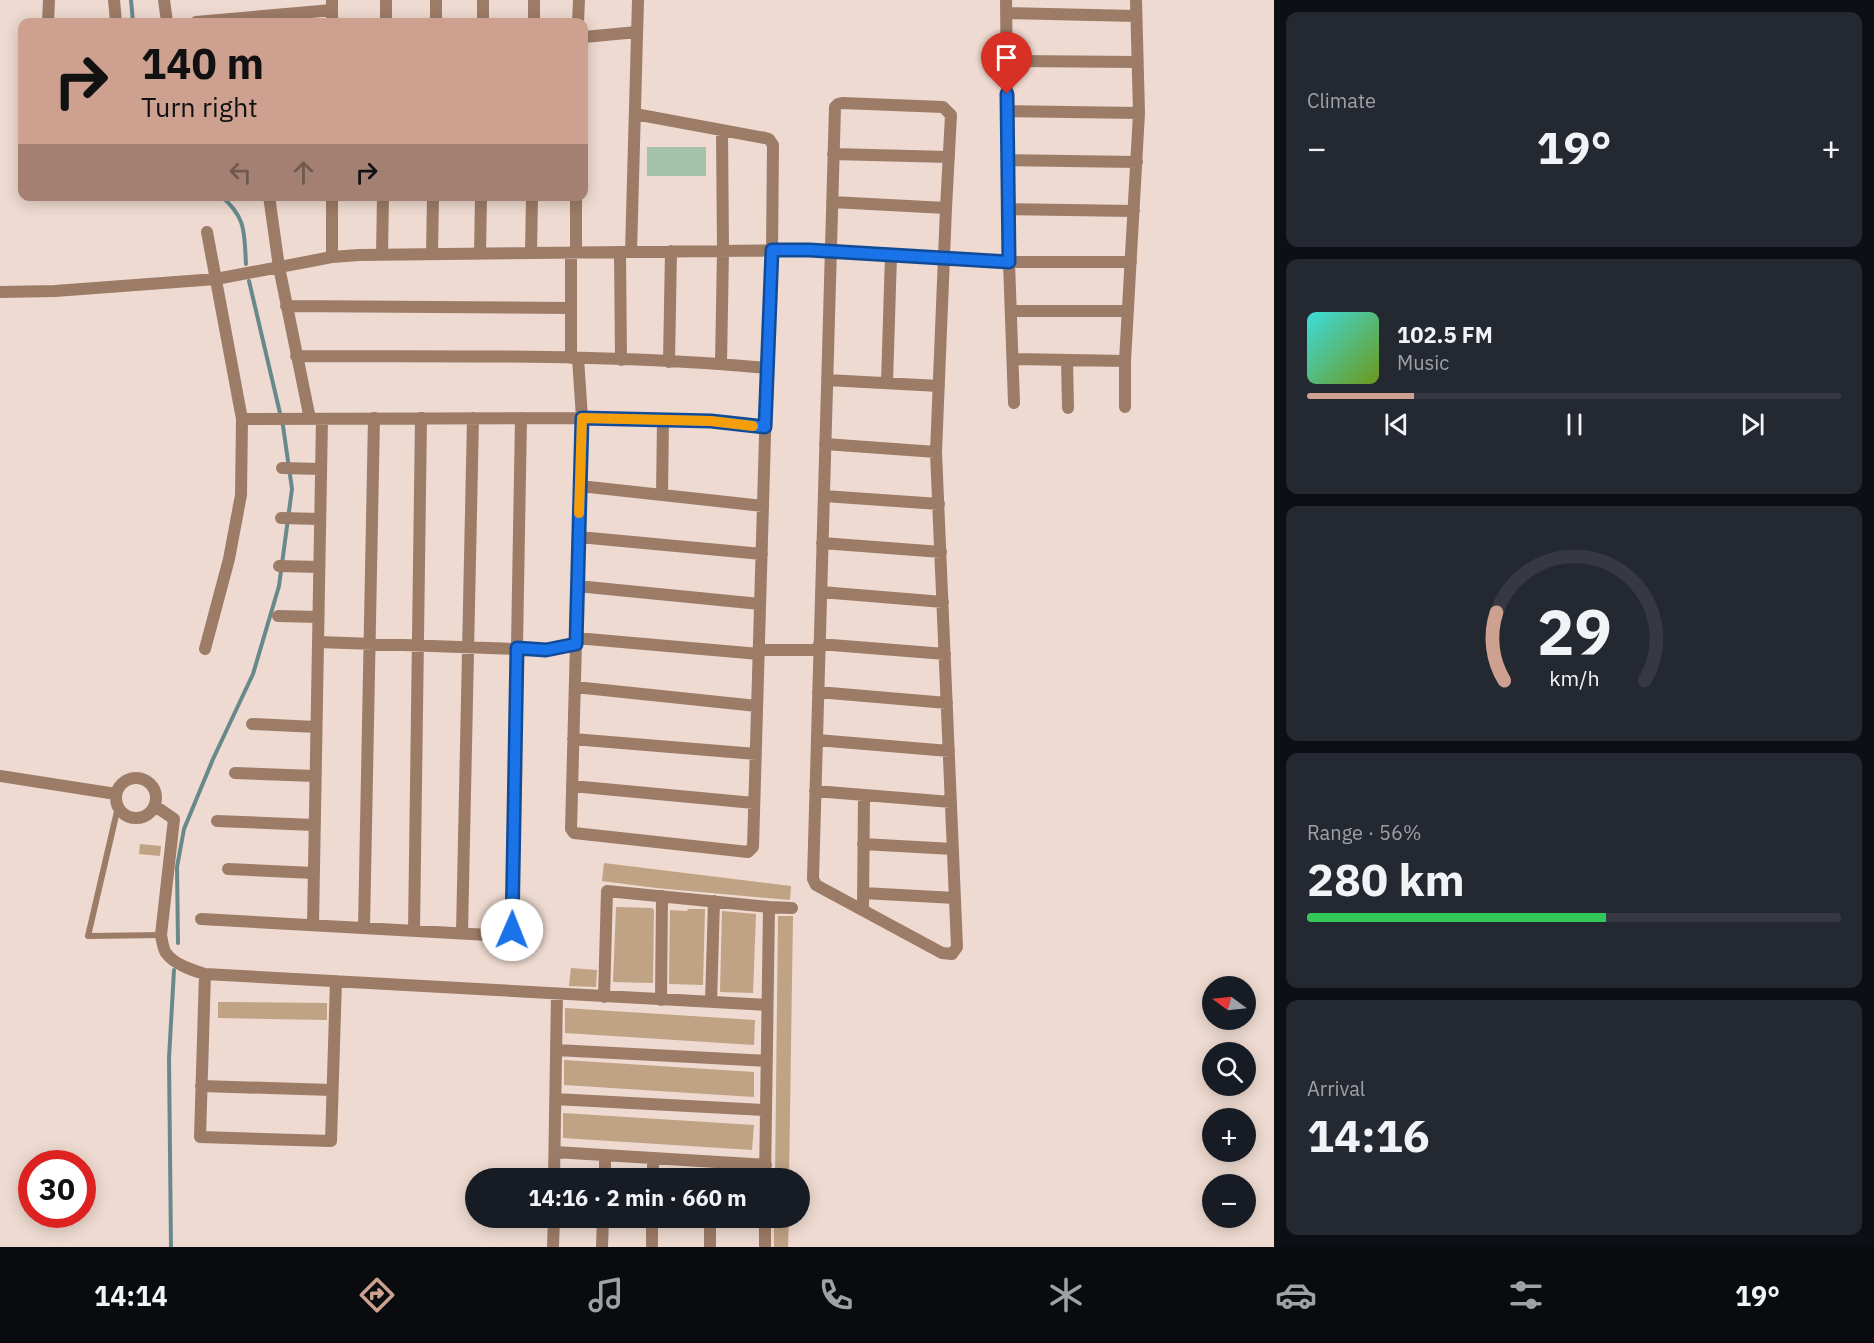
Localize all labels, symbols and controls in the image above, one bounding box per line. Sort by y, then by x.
pin [981,32,1032,94]
text: 140 m [141,36,264,91]
icon: arrive [990,41,1023,74]
icon: right [42,42,120,120]
text: Climate [1307,87,1376,114]
text: Turn right [141,89,258,124]
text: 19° [1536,118,1612,176]
text: − [1307,126,1327,169]
text: + [1821,126,1841,169]
icon: left [224,156,257,189]
icon: ahead [287,156,320,189]
icon: right [350,156,383,189]
text: 102.5 FM [1397,320,1493,349]
text: Music [1397,349,1449,376]
icon: previous [1380,408,1413,441]
icon: pause [1558,408,1591,441]
icon: next [1736,408,1769,441]
text: 29 [1537,591,1611,672]
text: km/h [1549,664,1599,692]
text: Range · 56% [1307,819,1422,846]
text: 280 km [1307,850,1465,908]
position arrow [480,898,544,962]
north arrow [1202,976,1256,1030]
map controls [1202,976,1256,1228]
button: search [1202,1042,1256,1096]
text: Arrival [1307,1075,1365,1102]
text: 14:16 [1307,1106,1430,1164]
button: + [1202,1108,1256,1162]
speed limit sign: 30 [18,1150,96,1228]
button: − [1202,1174,1256,1228]
text: 14:16 · 2 min · 660 m [528,1183,747,1212]
icon: directions [356,1274,398,1316]
icon: music [585,1274,627,1316]
icon: phone [815,1274,857,1316]
icon: climate [1045,1274,1087,1316]
icon: car [1275,1274,1317,1316]
icon: filters [1505,1274,1547,1316]
text: 14:14 [94,1278,168,1313]
text: 19° [1735,1278,1780,1313]

